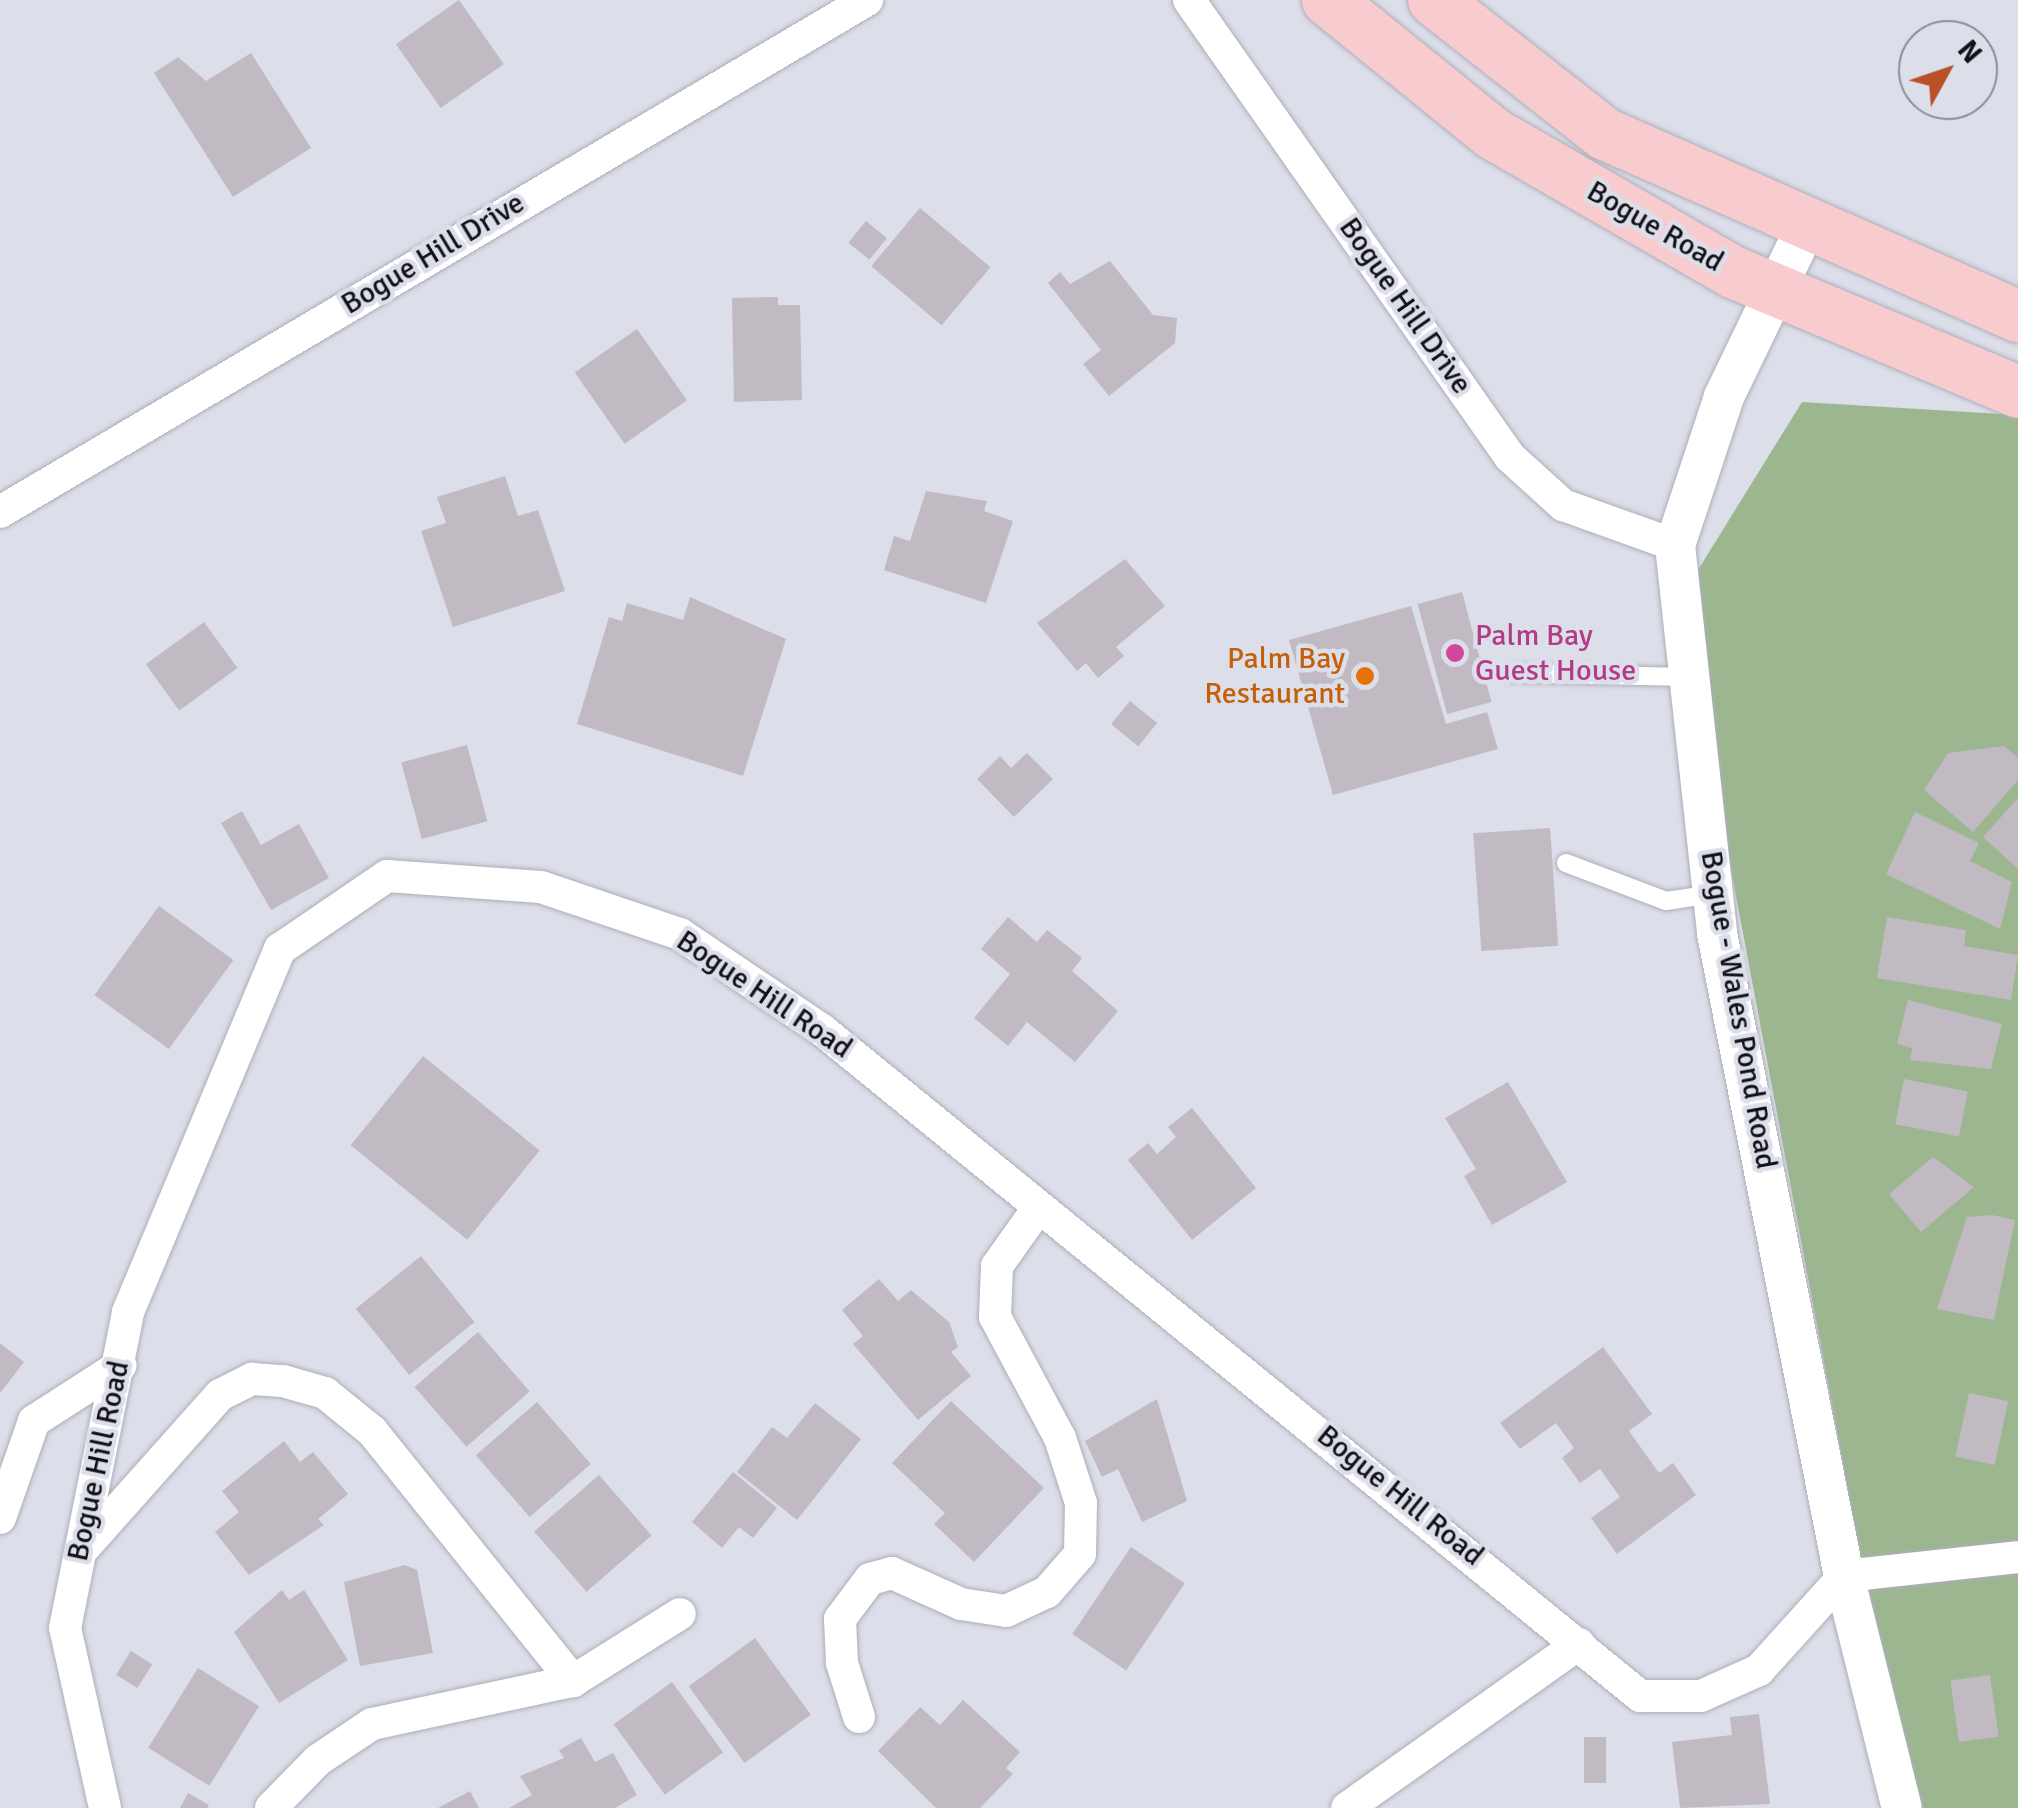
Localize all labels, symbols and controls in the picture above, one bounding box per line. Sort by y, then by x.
north arrow [1898,20,1998,120]
text: N [1950,34,1989,70]
street label: Bogue Road [1580,173,1730,281]
street label: Bogue Hill Drive [335,185,531,323]
street label: Bogue Hill Drive [1331,211,1479,401]
place label: Palm Bay Guest House [1475,618,1636,688]
place label: Palm Bay Restaurant [1204,641,1345,712]
marker: Palm Bay Guest House [1444,642,1466,664]
marker: Palm Bay Restaurant [1354,665,1376,687]
street label: Bogue - Wales Pond Road [1692,848,1784,1172]
street label: Bogue Hill Road [669,923,859,1067]
street label: Bogue Hill Road [60,1357,138,1565]
street label: Bogue Hill Road [1309,1418,1491,1574]

